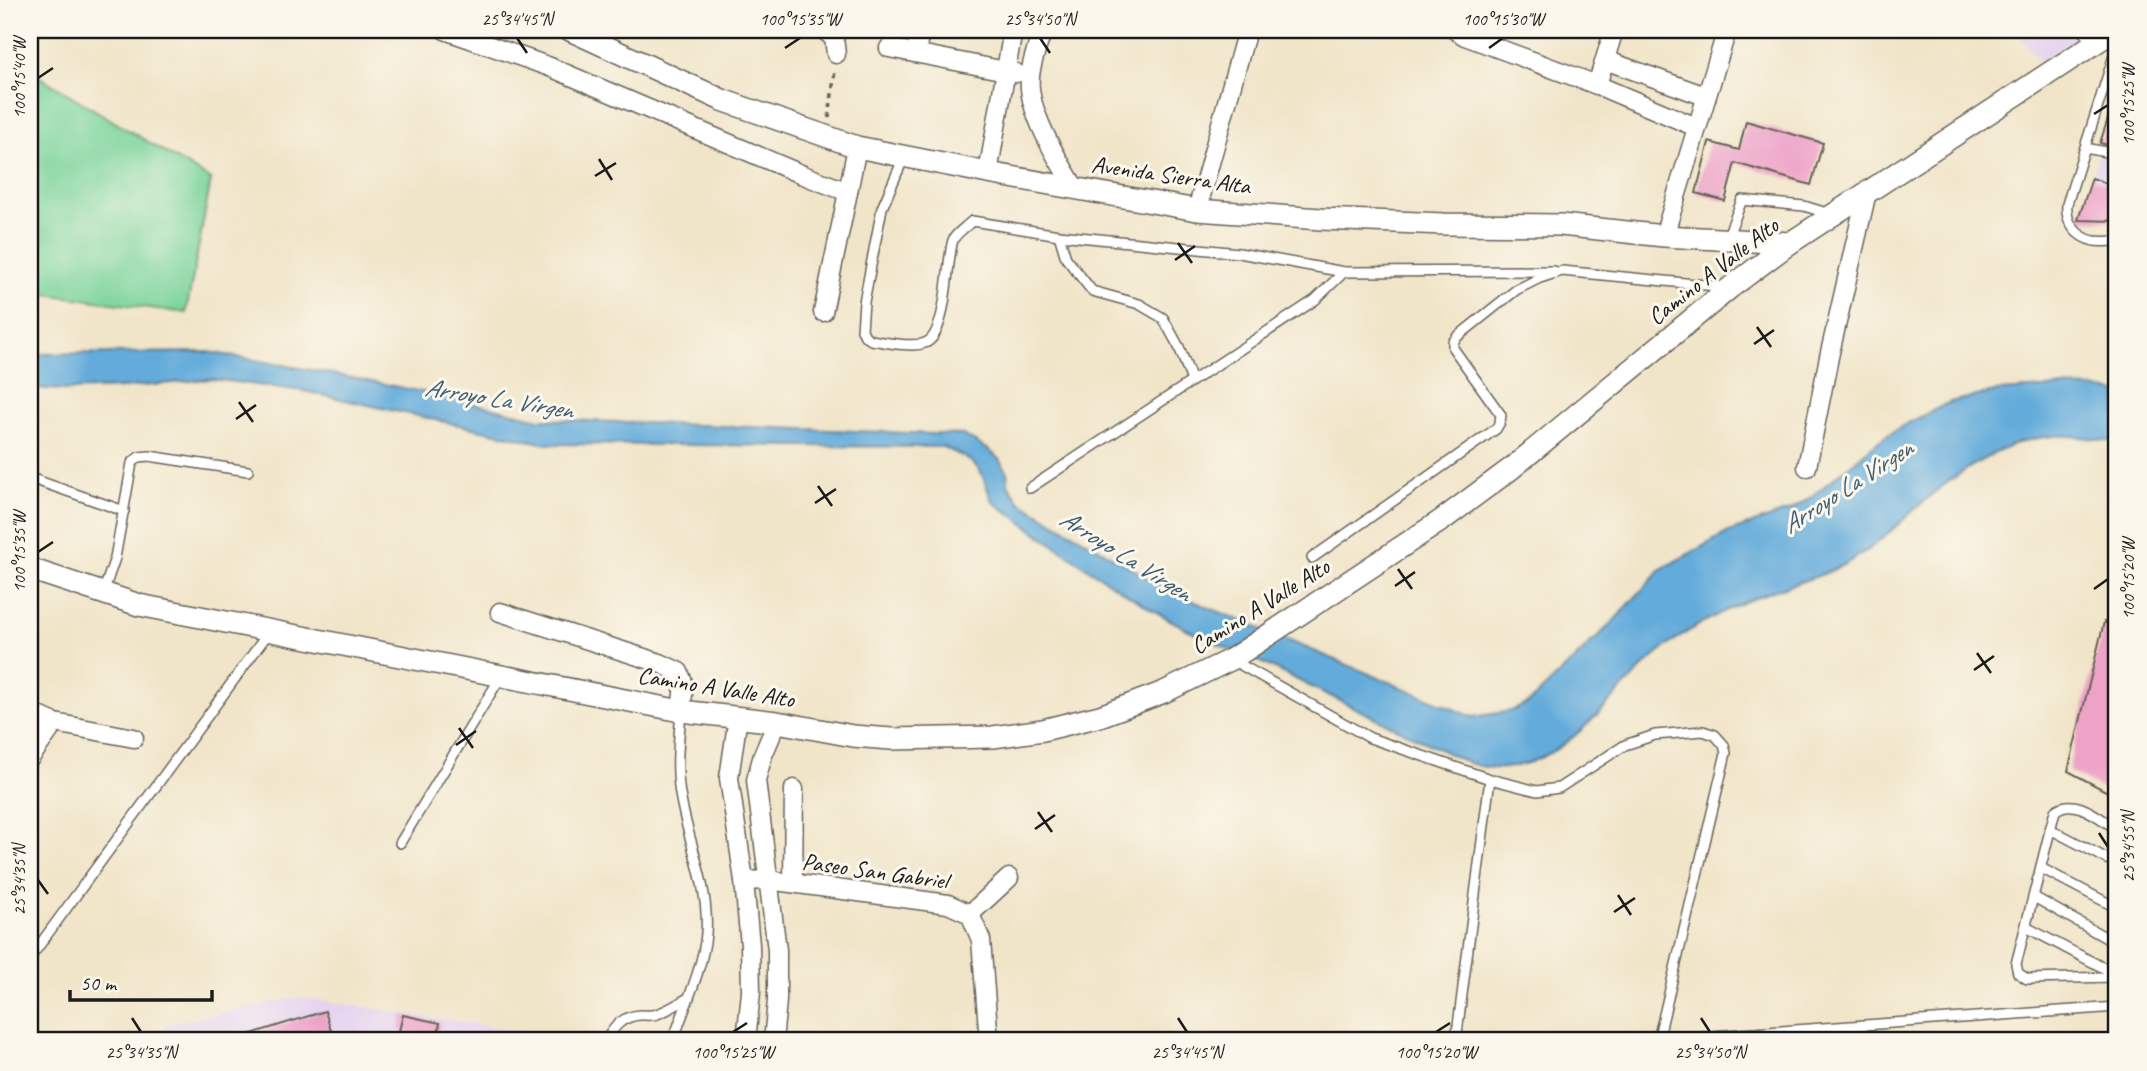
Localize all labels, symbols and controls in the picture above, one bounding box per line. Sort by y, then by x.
text: 25°34'45"N [482,8,556,30]
text: 100°15'35"W [759,8,844,30]
text: 25°34'50"N [1005,8,1079,30]
text: 100°15'30"W [1462,8,1547,30]
text: 100°15'40"W [8,34,30,119]
text: 100°15'25"W [2117,61,2139,146]
street label: Avenida Sierra Alta [1090,149,1254,201]
street label: Camino A Valle Alto [1642,210,1786,331]
water label: Arroyo La Virgen [423,371,578,427]
water label: Arroyo La Virgen [1776,431,1921,541]
water label: Arroyo La Virgen [1054,502,1200,610]
text: 100°15'35"W [8,508,30,593]
text: 100°15'20"W [2117,535,2139,620]
street label: Camino A Valle Alto [1185,551,1336,661]
street label: Camino A Valle Alto [636,660,798,714]
text: 25°34'55"N [2117,808,2139,882]
text: 25°34'35"N [8,841,30,915]
street label: Paseo San Gabriel [800,846,954,897]
scale bar [70,959,212,1003]
text: 50 m [80,970,118,996]
text: 25°34'35"N [106,1041,180,1063]
text: 100°15'25"W [692,1041,777,1063]
text: 25°34'45"N [1152,1041,1226,1063]
text: 100°15'20"W [1395,1041,1480,1063]
text: 25°34'50"N [1675,1041,1749,1063]

